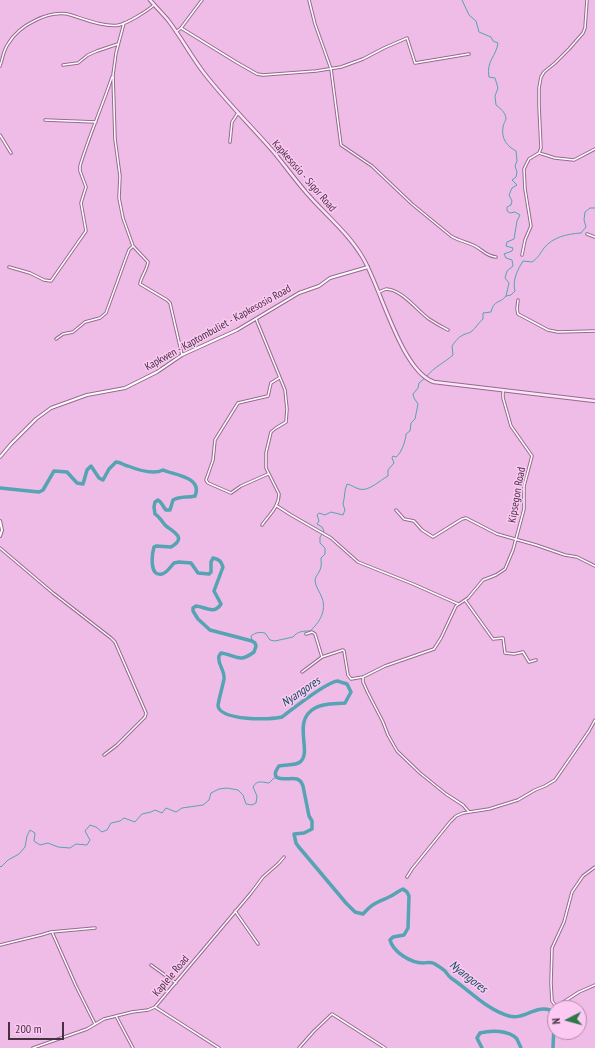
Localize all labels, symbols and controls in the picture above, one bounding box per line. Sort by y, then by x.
street label: Kapkesosio - Sigor Road [269,137,339,215]
street label: Kapkwen - Kaptombuliet - Kapkesosio Road [143,282,293,374]
street label: Kipsegon Road [506,466,528,524]
water label: Nyangores [279,674,323,710]
street label: Kaplele Road [150,953,192,999]
water label: Nyangores [446,958,490,996]
north arrow [547,1000,587,1040]
scale bar [10,1014,66,1040]
text: N [549,1017,563,1025]
text: 200 m [15,1021,42,1036]

